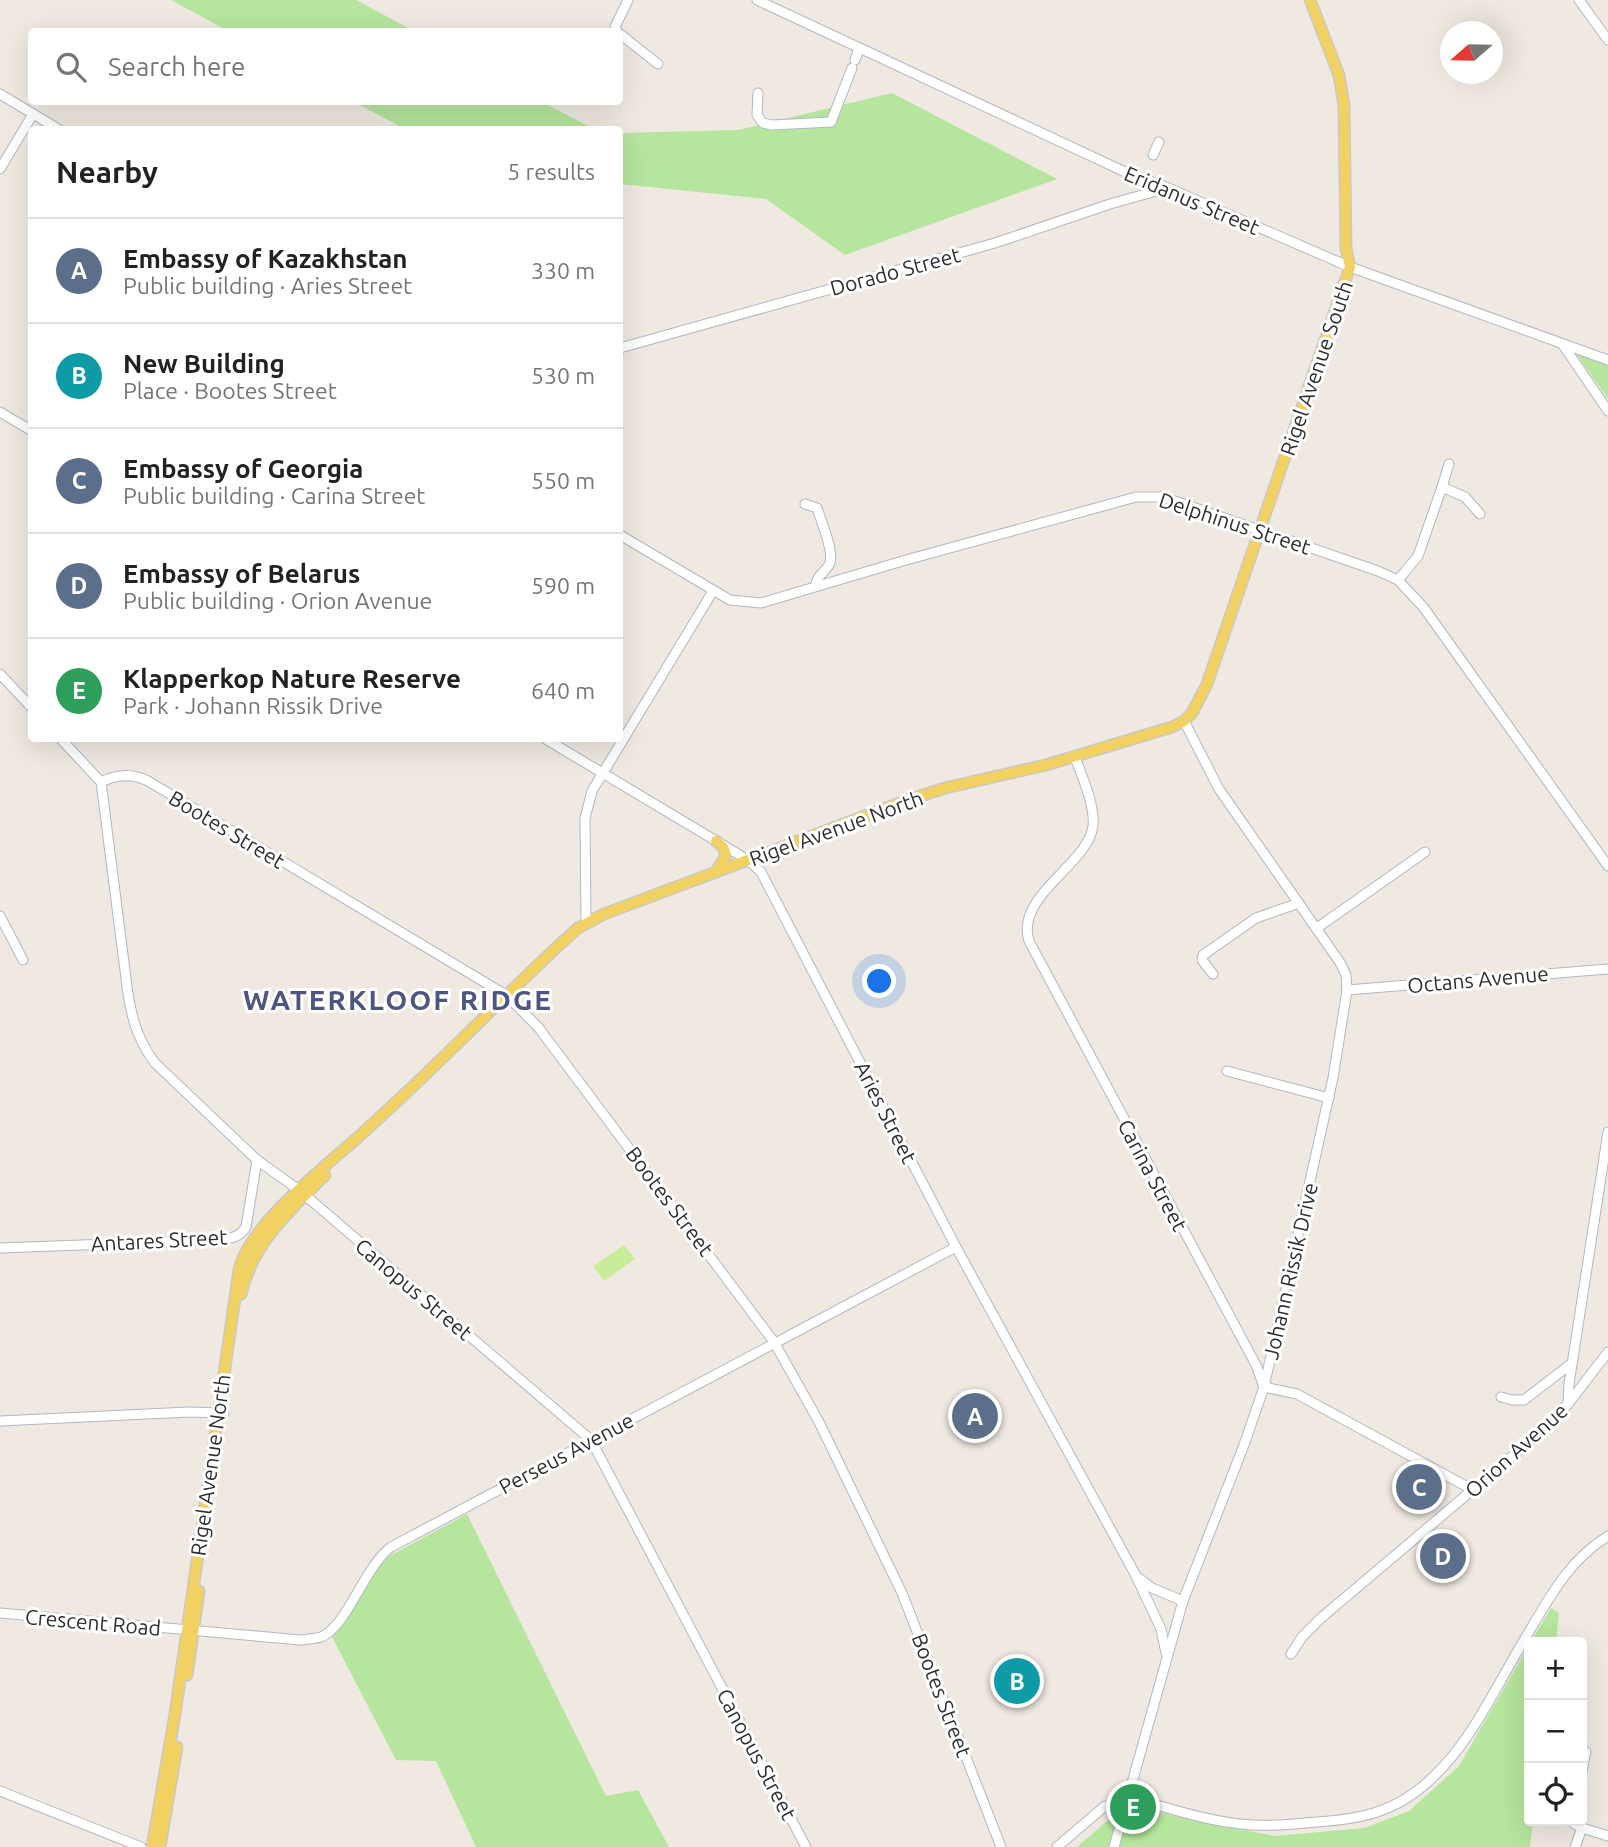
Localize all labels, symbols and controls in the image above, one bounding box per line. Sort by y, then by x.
north arrow [1440,21,1503,84]
search box [28,28,623,105]
icon: search [52,48,90,86]
text: Search here [108,52,245,81]
text: Nearby [56,155,158,189]
text: 5 results [507,159,595,184]
street label: Eridanus Street [1121,161,1263,239]
street label: Dorado Street [827,242,963,300]
text: Embassy of Kazakhstan [123,244,408,273]
text: A [71,258,87,283]
text: 330 m [531,258,595,283]
text: Public building · Aries Street [123,273,412,298]
street label: Rigel Avenue South [1275,277,1357,459]
text: New Building [123,349,285,378]
text: B [71,363,87,388]
text: 530 m [531,363,595,388]
text: Place · Bootes Street [123,378,337,403]
text: Embassy of Georgia [123,454,363,483]
text: C [72,468,86,493]
text: 550 m [531,468,595,493]
text: Public building · Carina Street [123,483,425,508]
street label: Delphinus Street [1156,487,1314,559]
text: Embassy of Belarus [123,559,360,588]
text: D [71,573,87,598]
text: 590 m [531,573,595,598]
text: Public building · Orion Avenue [123,588,432,613]
text: Klapperkop Nature Reserve [123,664,461,693]
text: E [72,678,86,703]
text: 640 m [531,678,595,703]
text: Park · Johann Rissik Drive [123,693,383,718]
street label: Bootes Street [165,785,289,873]
street label: Rigel Avenue North [746,785,926,871]
street label: Octans Avenue [1406,961,1550,997]
your location [862,964,896,998]
district label: WATERKLOOF RIDGE [243,984,553,1015]
street label: Aries Street [850,1057,922,1167]
street label: Carina Street [1114,1115,1192,1235]
street label: Bootes Street [621,1142,719,1260]
street label: Johann Rissik Drive [1258,1180,1322,1362]
street label: Antares Street [90,1224,228,1256]
street label: Canopus Street [351,1233,477,1345]
street label: Rigel Avenue North [185,1373,235,1557]
pin: A [952,1390,998,1442]
street label: Orion Avenue [1460,1398,1572,1502]
street label: Perseus Avenue [495,1407,637,1499]
pin: C [1396,1461,1442,1513]
pin: D [1420,1530,1466,1582]
street label: Crescent Road [24,1604,162,1640]
street label: Bootes Street [907,1630,977,1760]
map controls [1524,1637,1587,1826]
button: + [1524,1637,1587,1700]
pin: B [994,1655,1040,1707]
street label: Canopus Street [712,1684,802,1824]
button: − [1524,1700,1587,1763]
button: locate [1524,1763,1587,1826]
pin: E [1110,1781,1156,1833]

